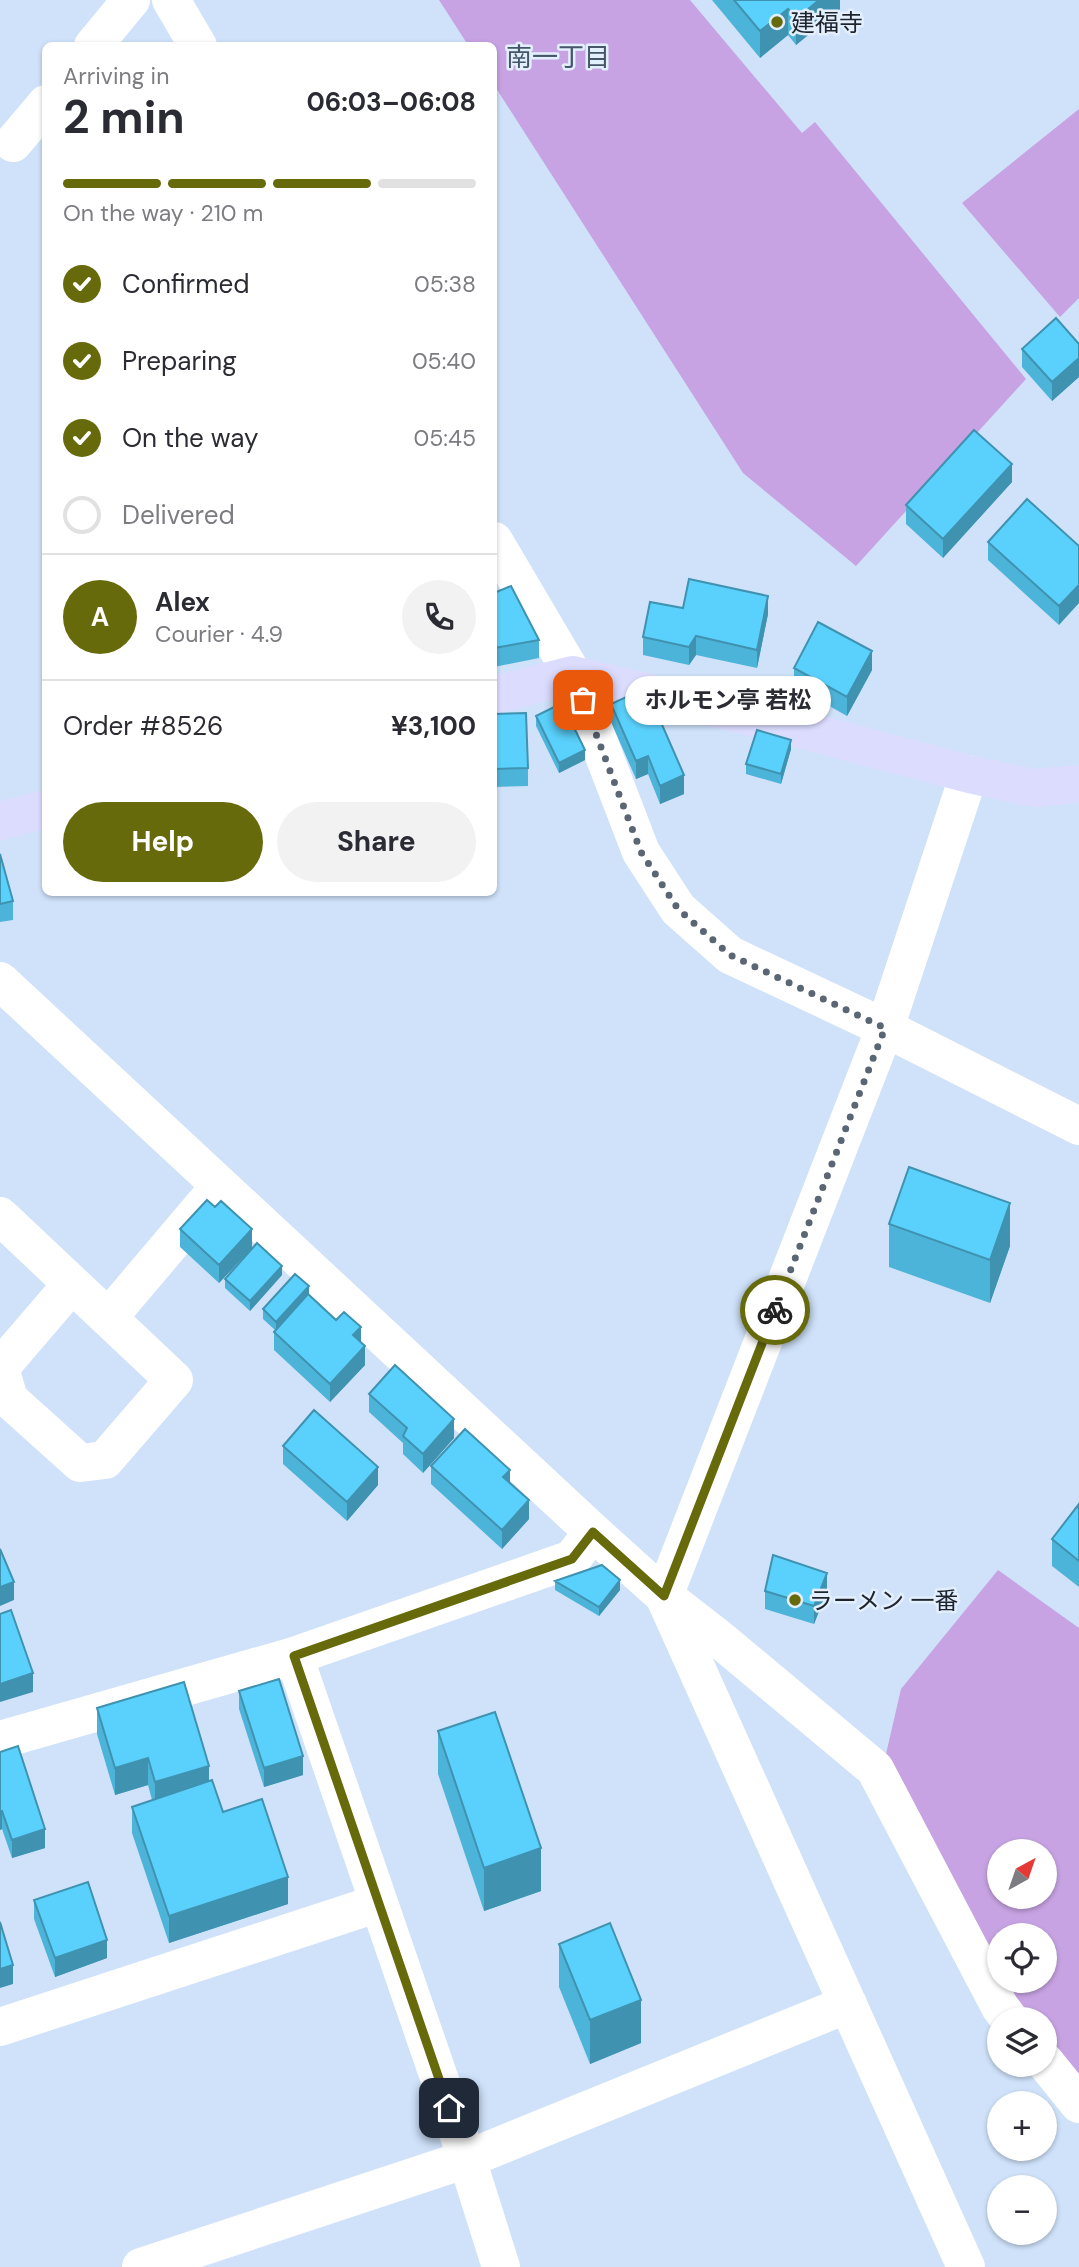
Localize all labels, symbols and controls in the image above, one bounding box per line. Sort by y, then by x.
place label: 建福寺 [791,7,863,38]
marker: 建福寺 [769,14,785,30]
district label: 南一丁目 [506,40,610,74]
text: Arriving in [63,61,169,91]
text: 06:03–06:08 [306,85,476,119]
text: 2 min [63,87,185,147]
text: On the way · 210 m [63,198,263,228]
icon: check [63,265,101,303]
text: Confirmed [122,267,249,301]
text: 05:38 [414,269,476,299]
icon: check [63,342,101,380]
text: Preparing [122,344,237,378]
text: 05:40 [412,346,476,376]
icon: check [63,419,101,457]
text: On the way [122,421,258,455]
text: 05:45 [414,423,476,453]
text: Delivered [122,498,235,532]
button: phone [402,580,476,654]
text: Alex [155,585,210,619]
text: A [91,600,109,634]
text: Courier · 4.9 [155,619,283,649]
pin [553,670,613,730]
callout: ホルモン亭 若松 [625,676,832,724]
icon: bag [564,681,602,719]
text: ホルモン亭 若松 [645,685,811,715]
text: Order #8526 [63,709,223,743]
text: ¥3,100 [391,709,476,743]
button: Help [63,802,263,882]
button: Share [277,802,476,882]
courier [740,1275,810,1345]
icon: bike [756,1291,794,1329]
place label: ラーメン 一番 [809,1585,958,1616]
marker: ラーメン 一番 [787,1592,803,1608]
north arrow [987,1839,1057,1909]
map controls [987,1839,1057,2245]
button: locate [987,1923,1057,1993]
button: layers [987,2007,1057,2077]
pin [419,2078,479,2138]
icon: home [430,2089,468,2127]
button: + [987,2091,1057,2161]
button: − [987,2175,1057,2245]

